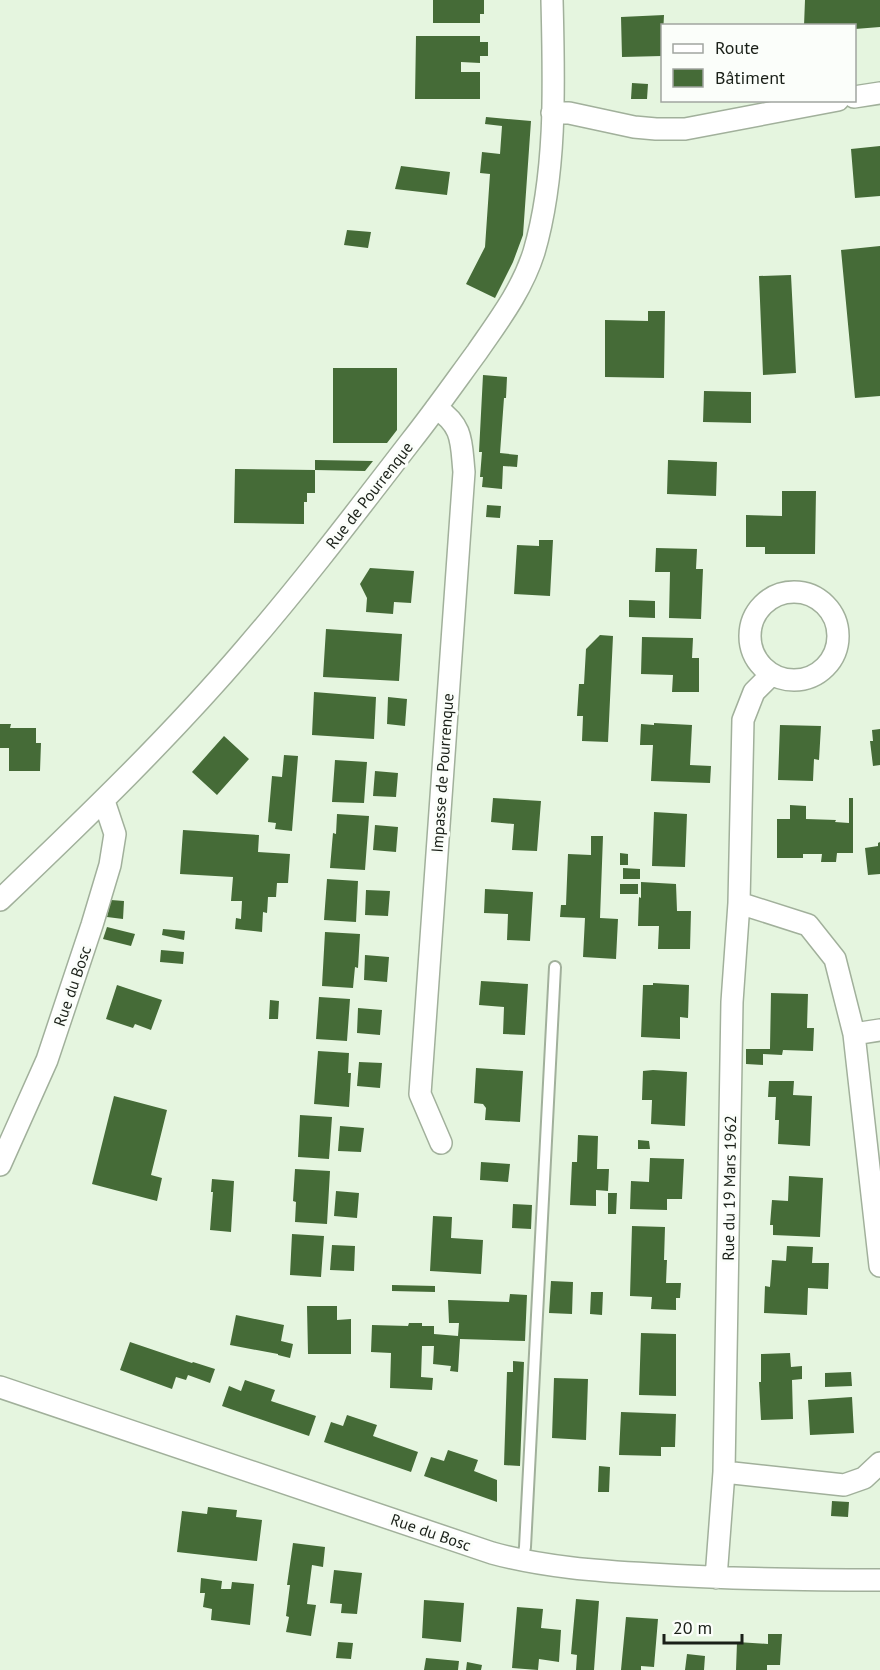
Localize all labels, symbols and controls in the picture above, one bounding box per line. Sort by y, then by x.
legend [661,24,856,102]
text: Route [715,36,759,59]
text: Bâtiment [715,66,785,89]
street label: Rue de Pourrenque [321,438,417,552]
street label: Impasse de Pourrenque [426,693,458,853]
street label: Rue du Bosc [49,943,95,1029]
street label: Rue du 19 Mars 1962 [718,1115,740,1261]
street label: Rue du Bosc [388,1509,474,1555]
scale bar [664,1607,742,1645]
text: 20 m [673,1616,712,1639]

